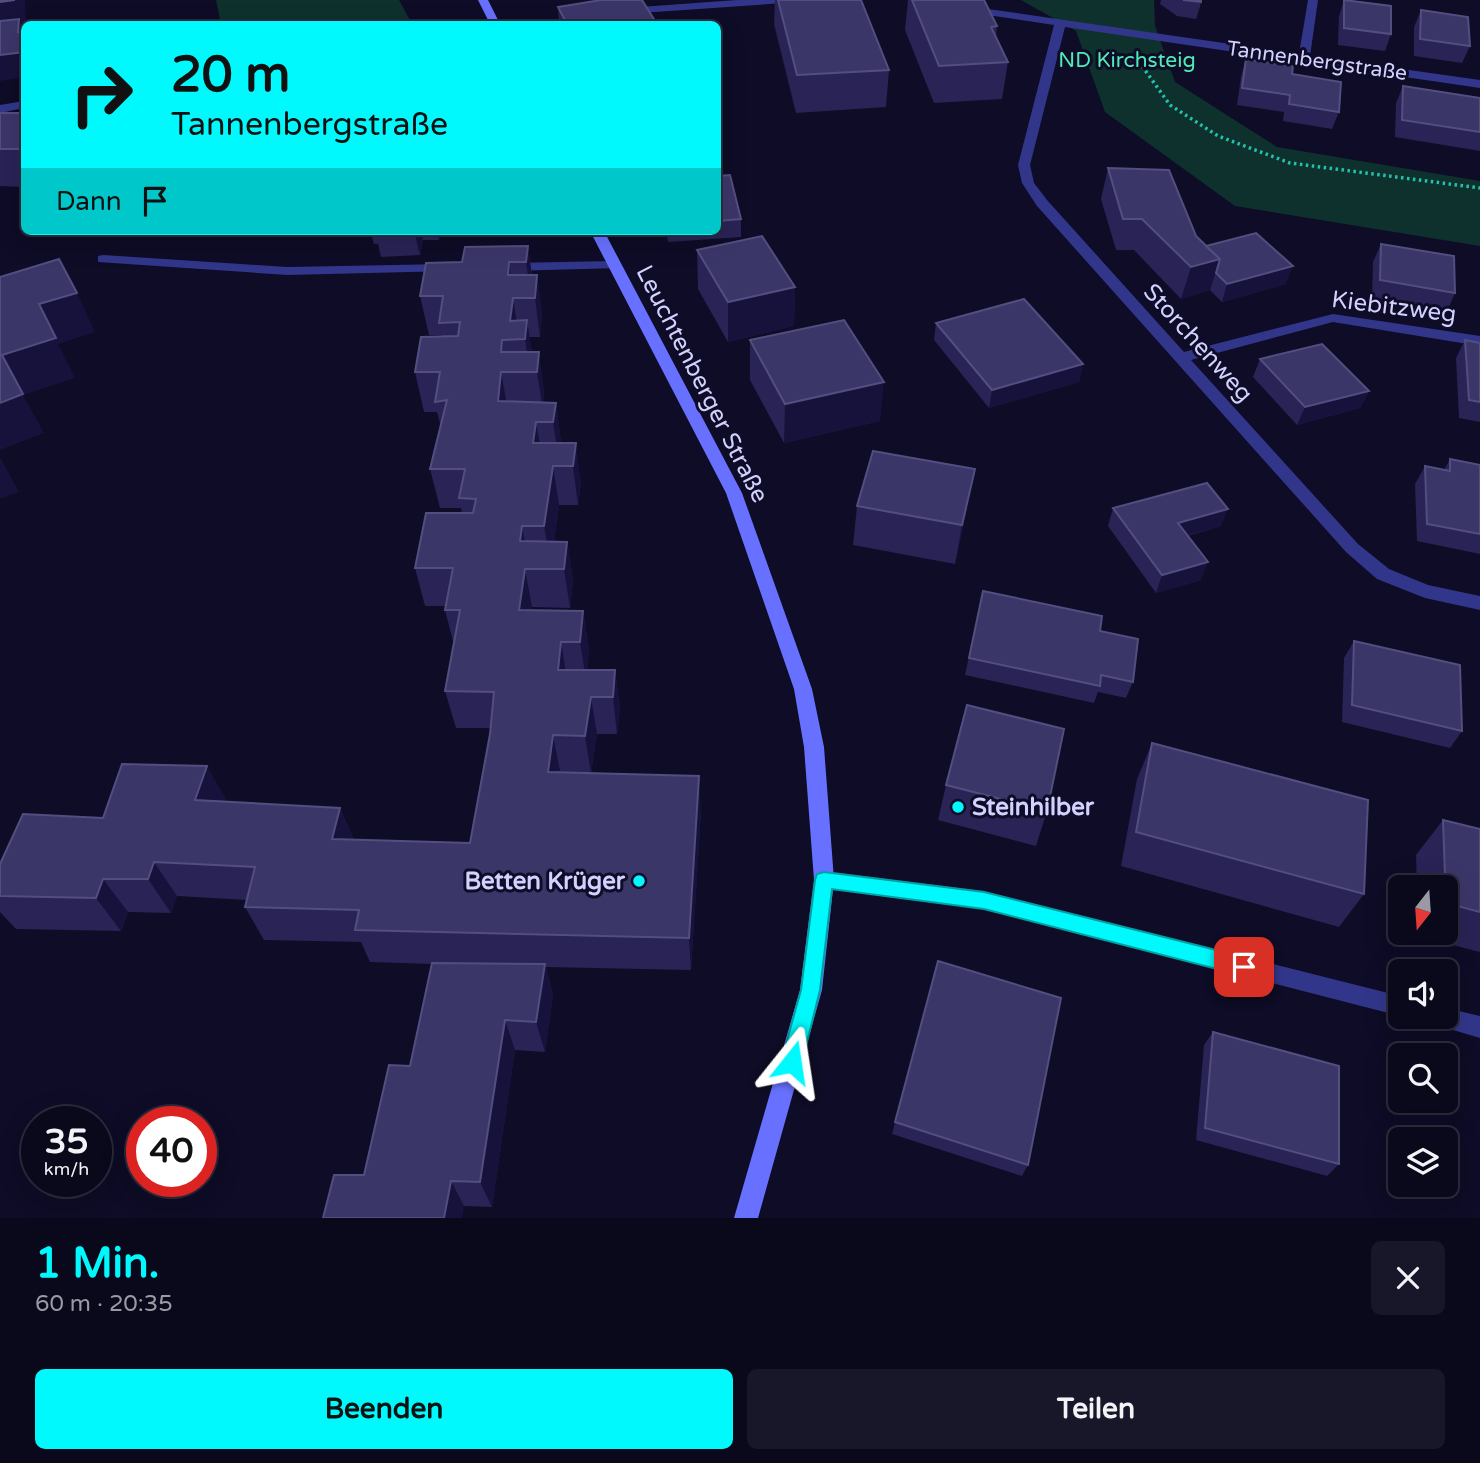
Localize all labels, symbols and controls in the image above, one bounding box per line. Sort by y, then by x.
street label: Tannenbergstraße [1225,36,1409,86]
text: 20 m [171,46,290,105]
park label: ND Kirchsteig [1058,48,1196,73]
icon: right [56,49,147,140]
text: Tannenbergstraße [171,106,448,144]
icon: arrive [136,182,174,220]
text: Dann [56,186,122,217]
street label: Leuchtenberger Straße [630,261,774,507]
street label: Storchenweg [1137,278,1259,408]
street label: Kiebitzweg [1330,285,1458,329]
place label: Steinhilber [972,793,1095,822]
marker: Steinhilber [950,799,966,815]
place label: Betten Krüger [464,867,626,896]
marker: Betten Krüger [631,873,647,889]
north arrow [1388,875,1458,945]
map controls [1388,875,1458,1197]
pin [1214,937,1274,997]
icon: arrive [1225,948,1263,986]
button: sound [1388,959,1458,1029]
position arrow [755,1025,829,1099]
button: search [1388,1043,1458,1113]
speed limit sign: 40 [126,1106,217,1197]
text: 35 [45,1121,88,1163]
button: layers [1388,1127,1458,1197]
text: km/h [44,1158,89,1180]
text: 1 Min. [35,1238,159,1289]
button: close [1371,1241,1445,1315]
text: 60 m · 20:35 [35,1290,173,1318]
button: Beenden [35,1369,733,1449]
button: Teilen [747,1369,1445,1449]

